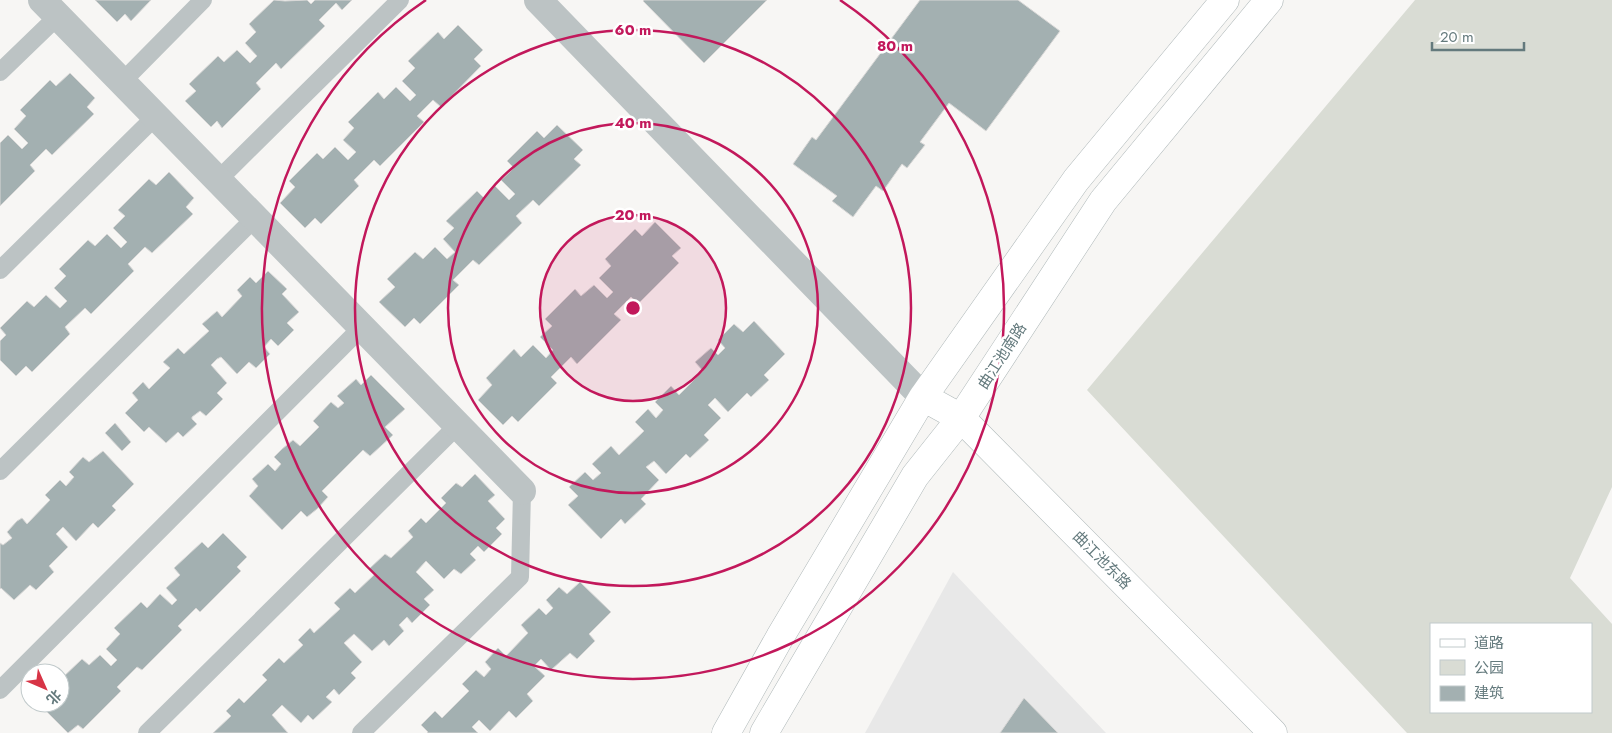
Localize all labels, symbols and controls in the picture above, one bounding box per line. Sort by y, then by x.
text: 60 m [615,19,651,41]
scale bar [1432,20,1524,52]
text: 20 m [1440,26,1474,48]
text: 80 m [877,35,913,57]
text: 40 m [614,112,652,134]
text: 20 m [615,204,651,226]
centre of rings [624,299,642,317]
street label: 曲江池南路 [972,319,1032,393]
street label: 曲江池东路 [1068,526,1136,594]
legend [1430,623,1592,713]
text: 道路 [1474,632,1504,654]
text: 公园 [1474,657,1504,679]
north arrow [20,663,70,713]
text: 建筑 [1474,682,1504,704]
text: 北 [42,685,66,709]

